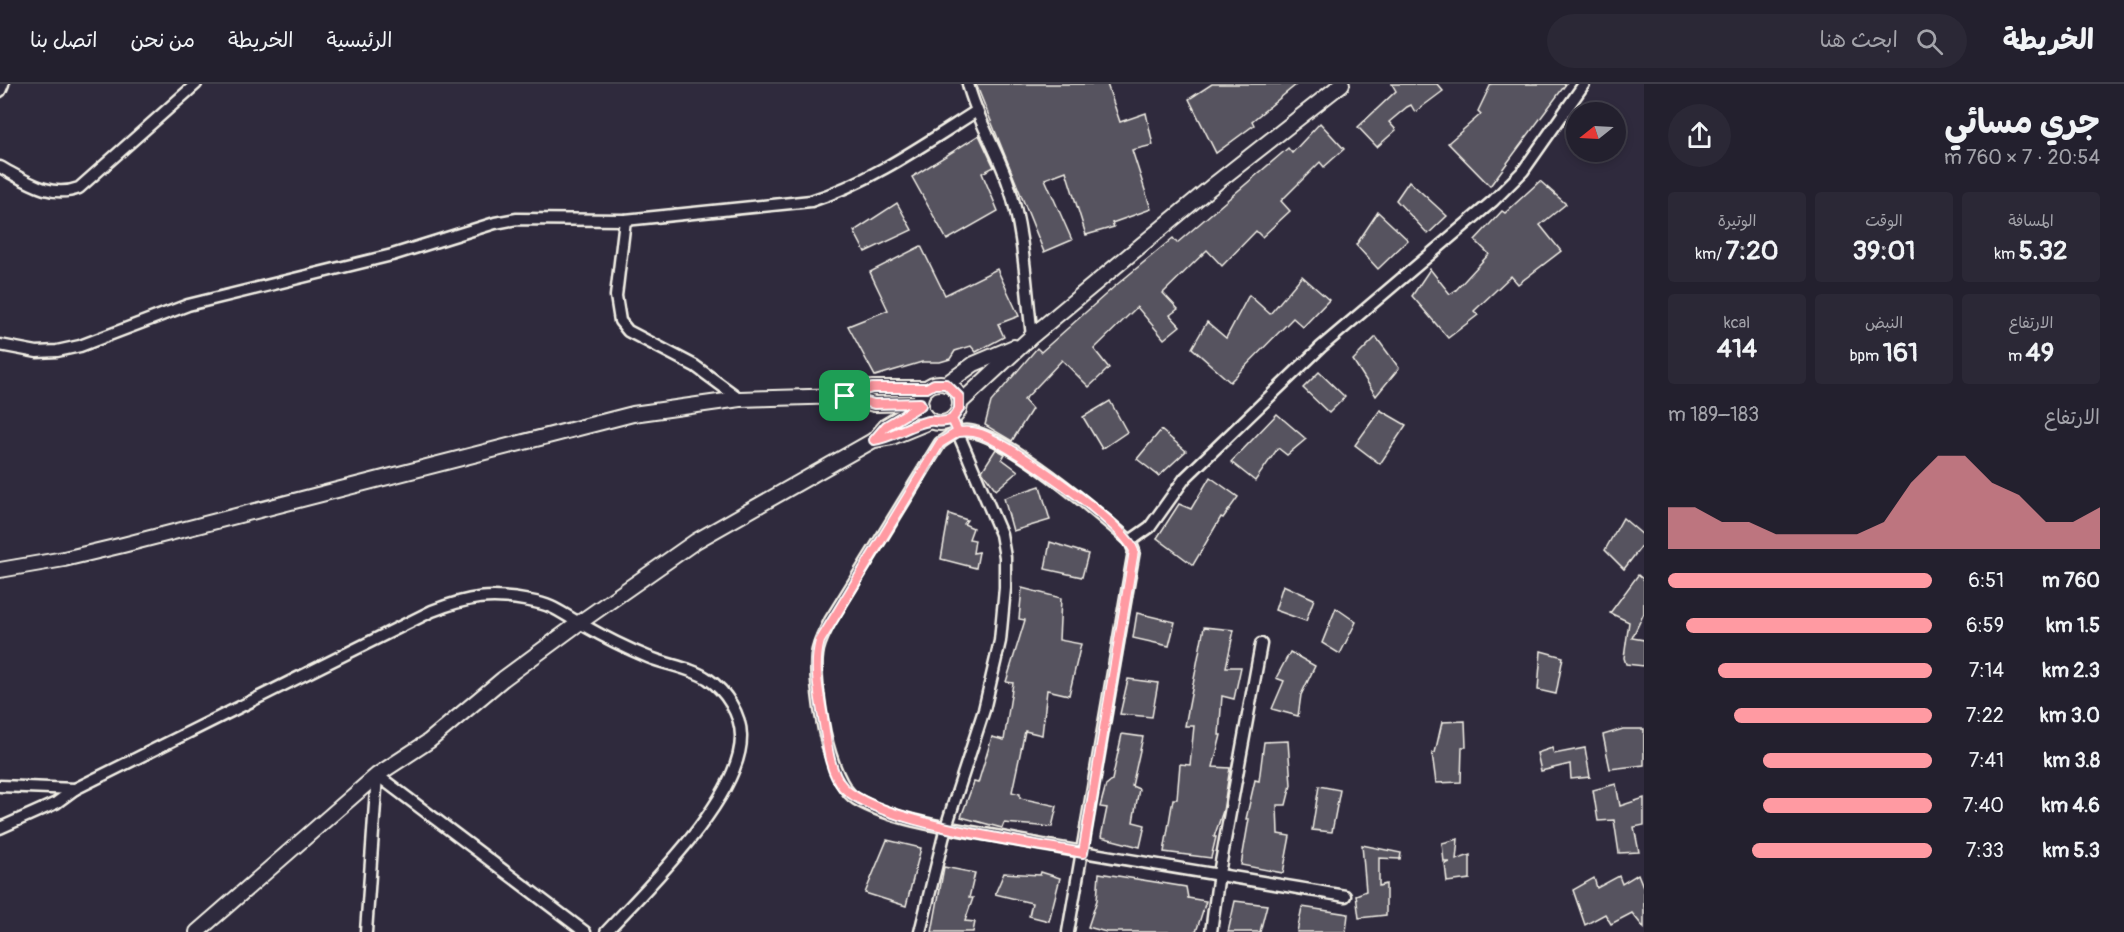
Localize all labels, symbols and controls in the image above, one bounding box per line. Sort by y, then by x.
search box [1547,14,1967,68]
text: الخريطة [2003,23,2094,58]
icon: search [1913,25,1946,58]
text: ابحث هنا [1820,26,1898,54]
text: اتصل بنا [30,27,97,54]
text: من نحن [130,27,195,54]
text: الخريطة [228,27,293,54]
text: الرئيسية [326,27,392,54]
north arrow [1566,102,1626,162]
map controls [1566,102,1626,162]
text: جري مسائي [1945,102,2100,143]
button: share [1668,104,1731,167]
text: 20:54 · 7 × 760 m [1944,145,2100,170]
text: الوتيرة [1718,211,1756,231]
text: الوقت [1865,211,1903,231]
text: المسافة [2008,211,2054,231]
text: 7:20 [1726,235,1779,267]
text: 39:01 [1853,235,1915,267]
text: 5.32 [2019,235,2068,267]
text: /km [1695,244,1726,264]
text: km [1994,244,2019,264]
text: kcal [1724,313,1750,333]
text: النبض [1865,313,1903,333]
text: الارتفاع [2009,313,2053,333]
text: 414 [1717,333,1757,365]
text: 161 [1883,337,1918,369]
text: 49 [2026,337,2054,369]
text: bpm [1850,346,1883,366]
text: m [2008,346,2026,366]
pin [819,370,870,421]
icon: arrive [828,379,861,412]
text: 183–189 m [1668,402,1759,427]
text: الارتفاع [2044,405,2100,430]
text: 6:51 [1968,568,2004,593]
text: 760 m [2042,568,2100,593]
text: 6:59 [1966,613,2004,638]
text: 1.5 km [2047,613,2100,638]
text: 7:14 [1969,658,2004,683]
text: 2.3 km [2043,658,2100,683]
text: 7:22 [1966,703,2004,728]
text: 3.0 km [2040,703,2100,728]
text: 7:41 [1969,748,2004,773]
text: 3.8 km [2044,748,2100,773]
text: 7:40 [1963,793,2004,818]
text: 4.6 km [2042,793,2100,818]
text: 7:33 [1966,838,2004,863]
text: 5.3 km [2043,838,2100,863]

